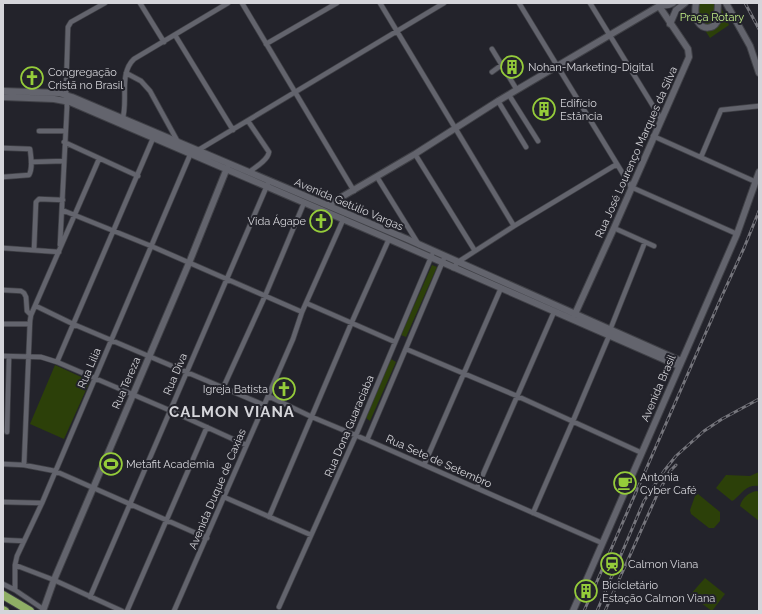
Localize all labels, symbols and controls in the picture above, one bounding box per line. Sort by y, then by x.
park label: Praça Rotary [680,11,744,24]
building icon: Nohan-Marketing-Digital [499,54,525,80]
place label: Nohan-Marketing-Digital [528,61,654,74]
church icon: Congregação Cristã no Brasil [19,65,45,91]
street label: Rua José Lourenço Marques da Silva [593,65,680,240]
place label: Congregação Cristã no Brasil [48,66,123,92]
building icon: Edifício Estância [531,96,557,122]
place label: Edifício Estância [560,97,603,123]
street label: Avenida Getúlio Vargas [292,176,405,233]
church icon: Vida Ágape [308,208,334,234]
place label: Vida Ágape [248,214,307,228]
street label: Rua Lilia [75,346,104,390]
street label: Rua Diva [161,351,190,397]
street label: Avenida Brasil [639,353,678,424]
street label: Rua Tereza [110,355,143,411]
street label: Rua Dona Guaraciaba [322,373,377,479]
church icon: Igreja Batista [271,376,297,402]
place label: Igreja Batista [203,383,268,396]
district label: CALMON VIANA [169,403,295,421]
street label: Avenida Duque de Caxias [186,427,249,551]
street label: Rua Sete de Setembro [384,432,494,491]
sports icon: Metafit Academia [98,451,124,477]
place label: Metafit Academia [126,458,214,471]
cafe icon: Antonia Cyber Café [612,470,638,496]
place label: Antonia Cyber Café [640,471,697,497]
station icon: Calmon Viana [599,551,625,577]
place label: Calmon Viana [628,558,698,571]
building icon: Bicicletário Estação Calmon Viana [573,578,599,604]
place label: Bicicletário Estação Calmon Viana [602,579,715,605]

